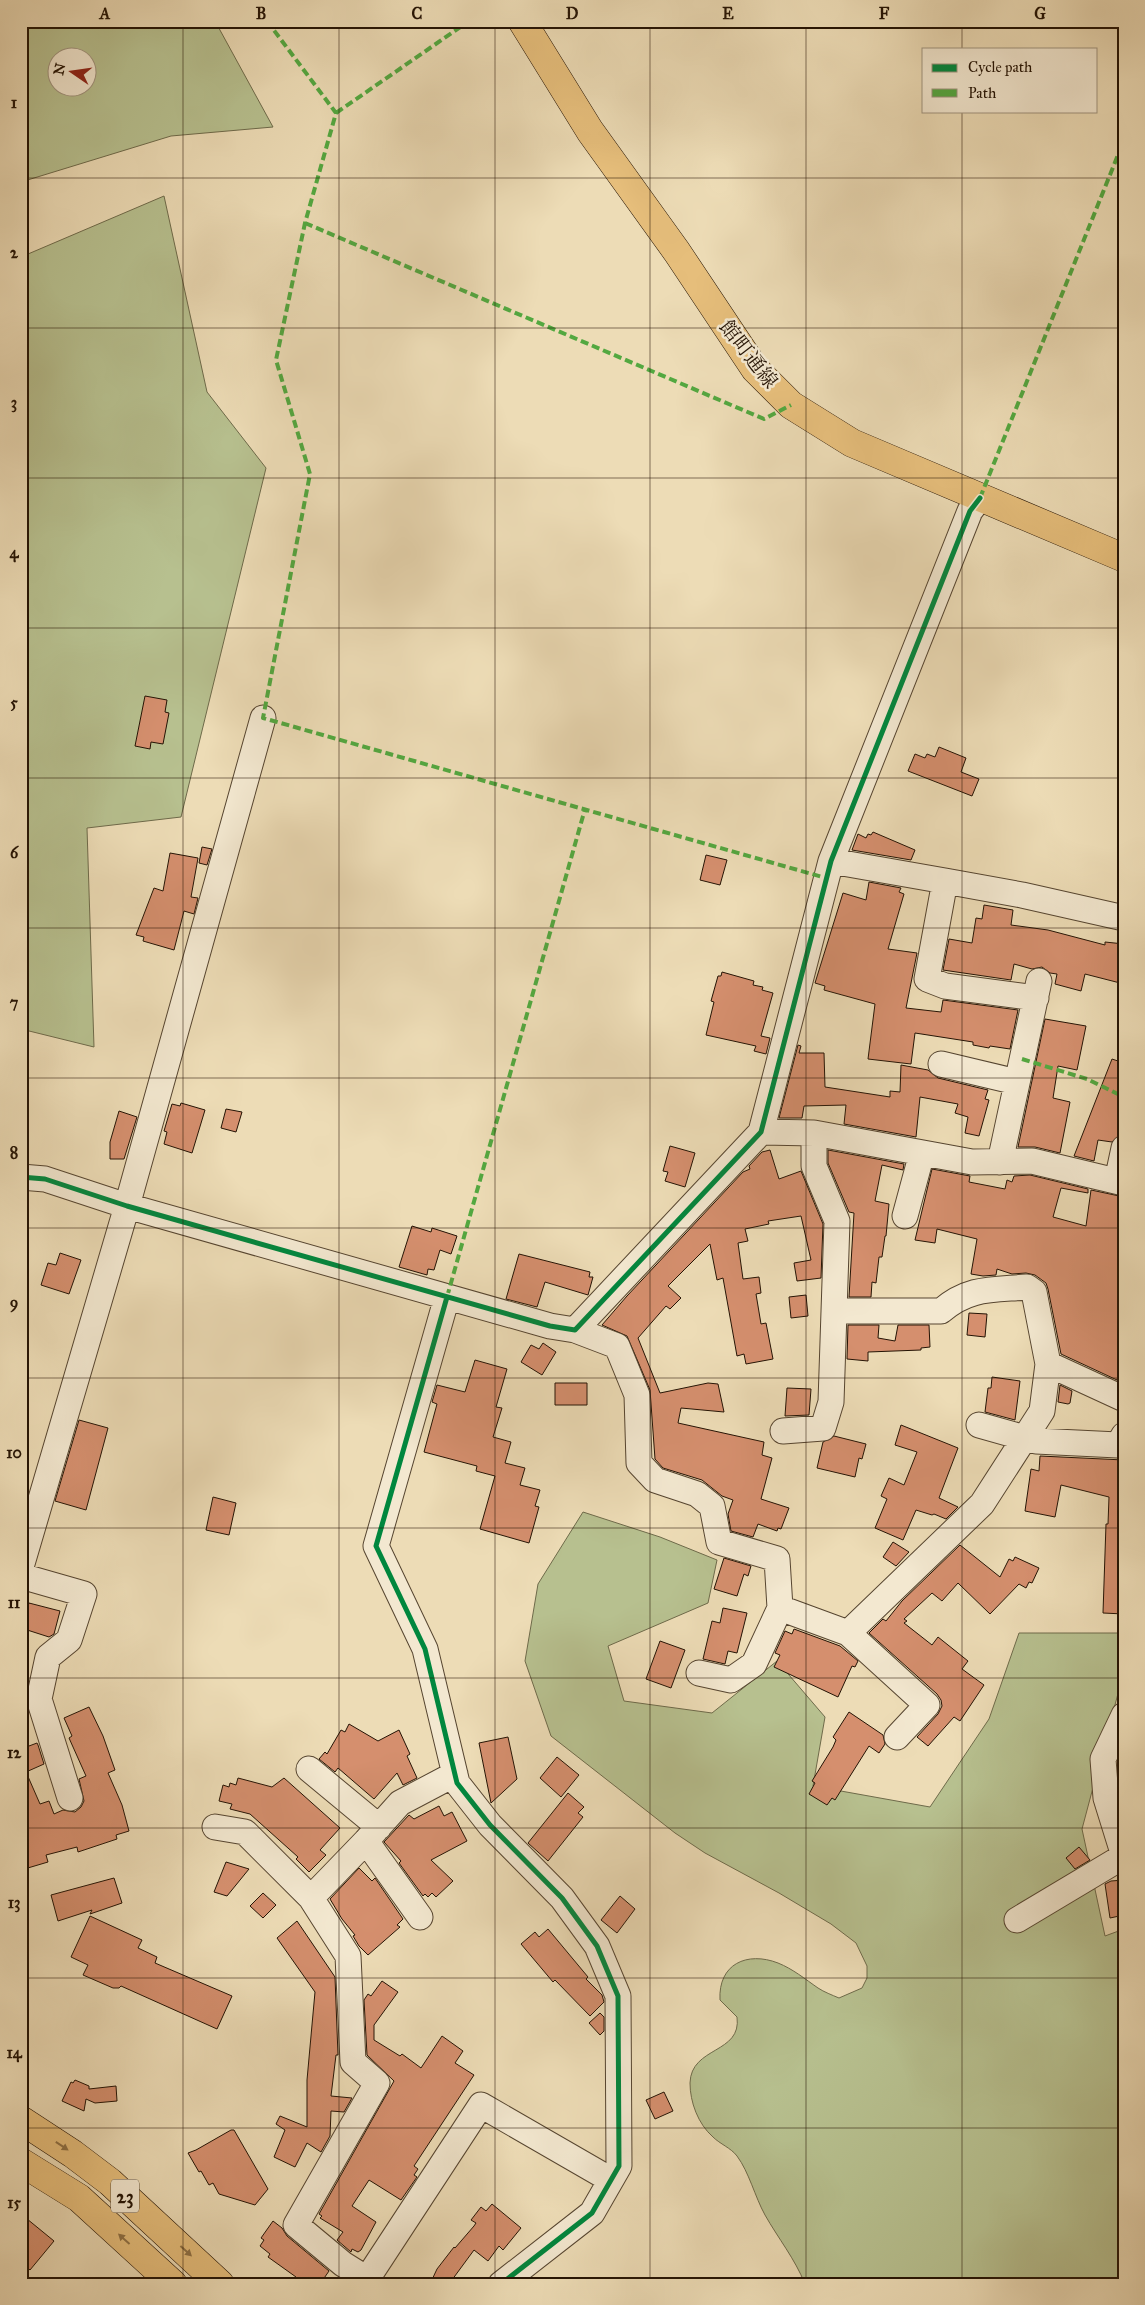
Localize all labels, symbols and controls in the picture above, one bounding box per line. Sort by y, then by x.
text: A [99,4,111,23]
text: B [256,4,266,23]
text: C [412,4,423,23]
text: D [566,4,579,23]
text: E [722,4,734,23]
text: F [879,4,890,23]
text: G [1034,4,1046,23]
north arrow [48,48,98,98]
legend [922,48,1098,112]
text: Cycle path [968,58,1033,76]
text: N [50,61,69,77]
text: Path [968,84,997,102]
text: 1 [11,93,18,112]
text: 2 [10,243,19,262]
street label: 館町通線 [715,315,783,393]
text: 3 [11,393,17,413]
text: 4 [10,543,20,563]
text: 5 [10,693,18,712]
text: 6 [10,843,19,862]
text: 7 [10,993,19,1012]
text: 8 [10,1143,18,1162]
text: 9 [10,1293,18,1313]
text: 10 [6,1443,22,1462]
text: 11 [8,1593,21,1612]
text: 12 [7,1743,22,1762]
text: 13 [8,1893,20,1913]
text: 14 [6,2043,23,2063]
one-way arrow [55,2141,69,2151]
road number: 23 [111,2180,139,2212]
text: 15 [7,2193,21,2212]
one-way arrow [118,2233,130,2245]
one-way arrow [180,2245,192,2257]

